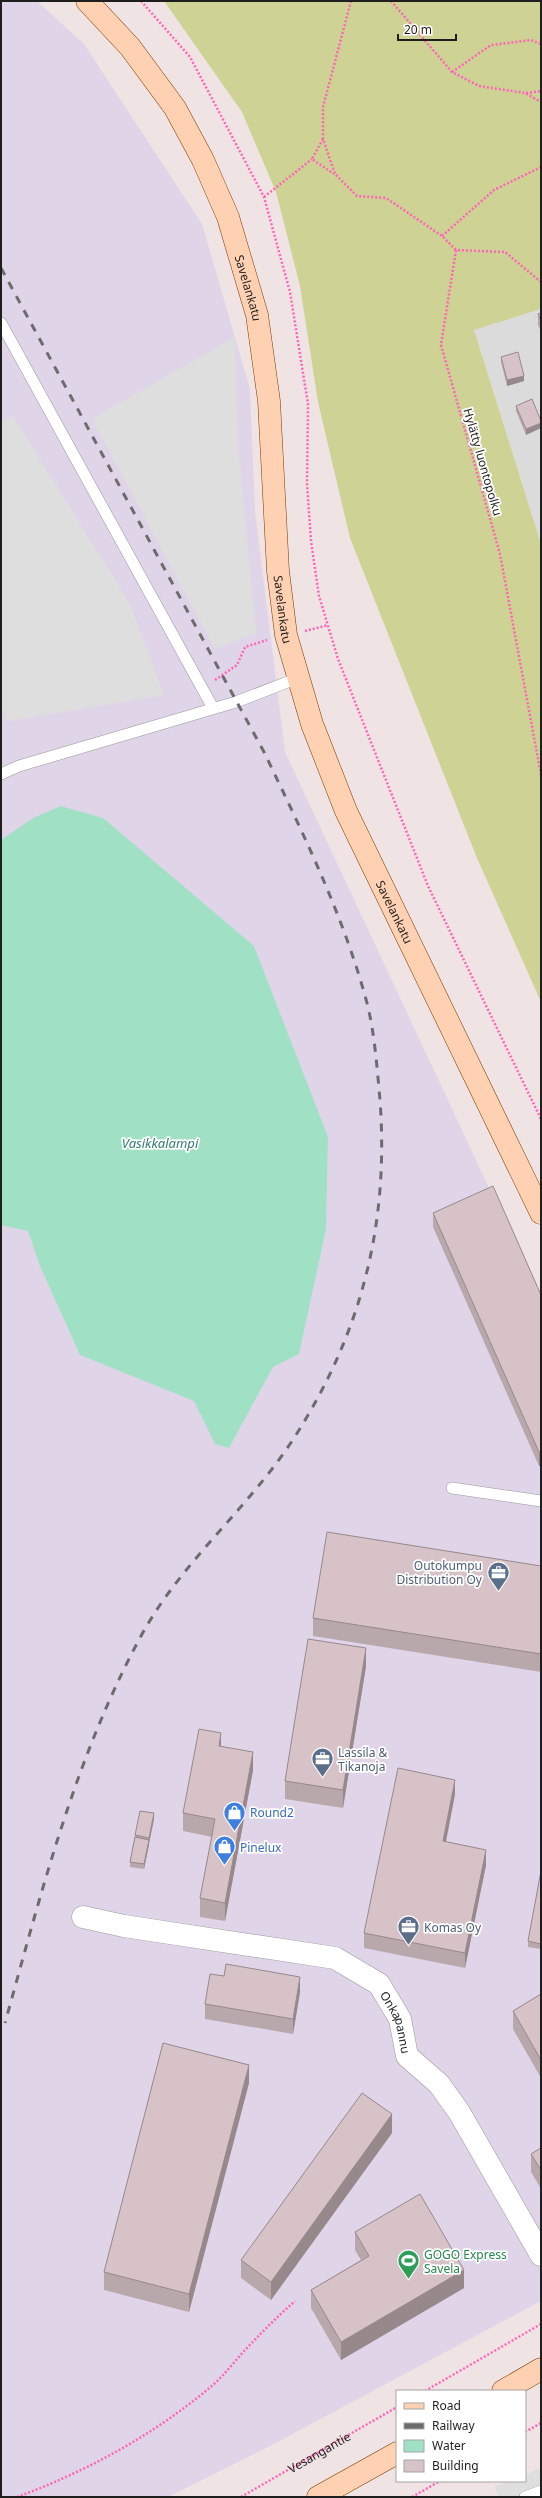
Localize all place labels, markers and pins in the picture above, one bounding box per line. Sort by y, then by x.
place label: Outokumpu Distribution Oy [396,1557,483,1588]
office icon: Outokumpu Distribution Oy [485,1559,511,1592]
place label: Lassila & Tikanoja [338,1744,388,1775]
office icon: Lassila & Tikanoja [310,1746,336,1779]
shop icon: Round2 [221,1799,247,1832]
place label: Round2 [250,1804,294,1821]
shop icon: Pinelux [211,1834,237,1867]
place label: Pinelux [240,1839,282,1856]
office icon: Komas Oy [396,1914,422,1947]
place label: Komas Oy [424,1919,482,1936]
place label: GOGO Express Savela [424,2246,507,2277]
sports icon: GOGO Express Savela [395,2248,421,2281]

